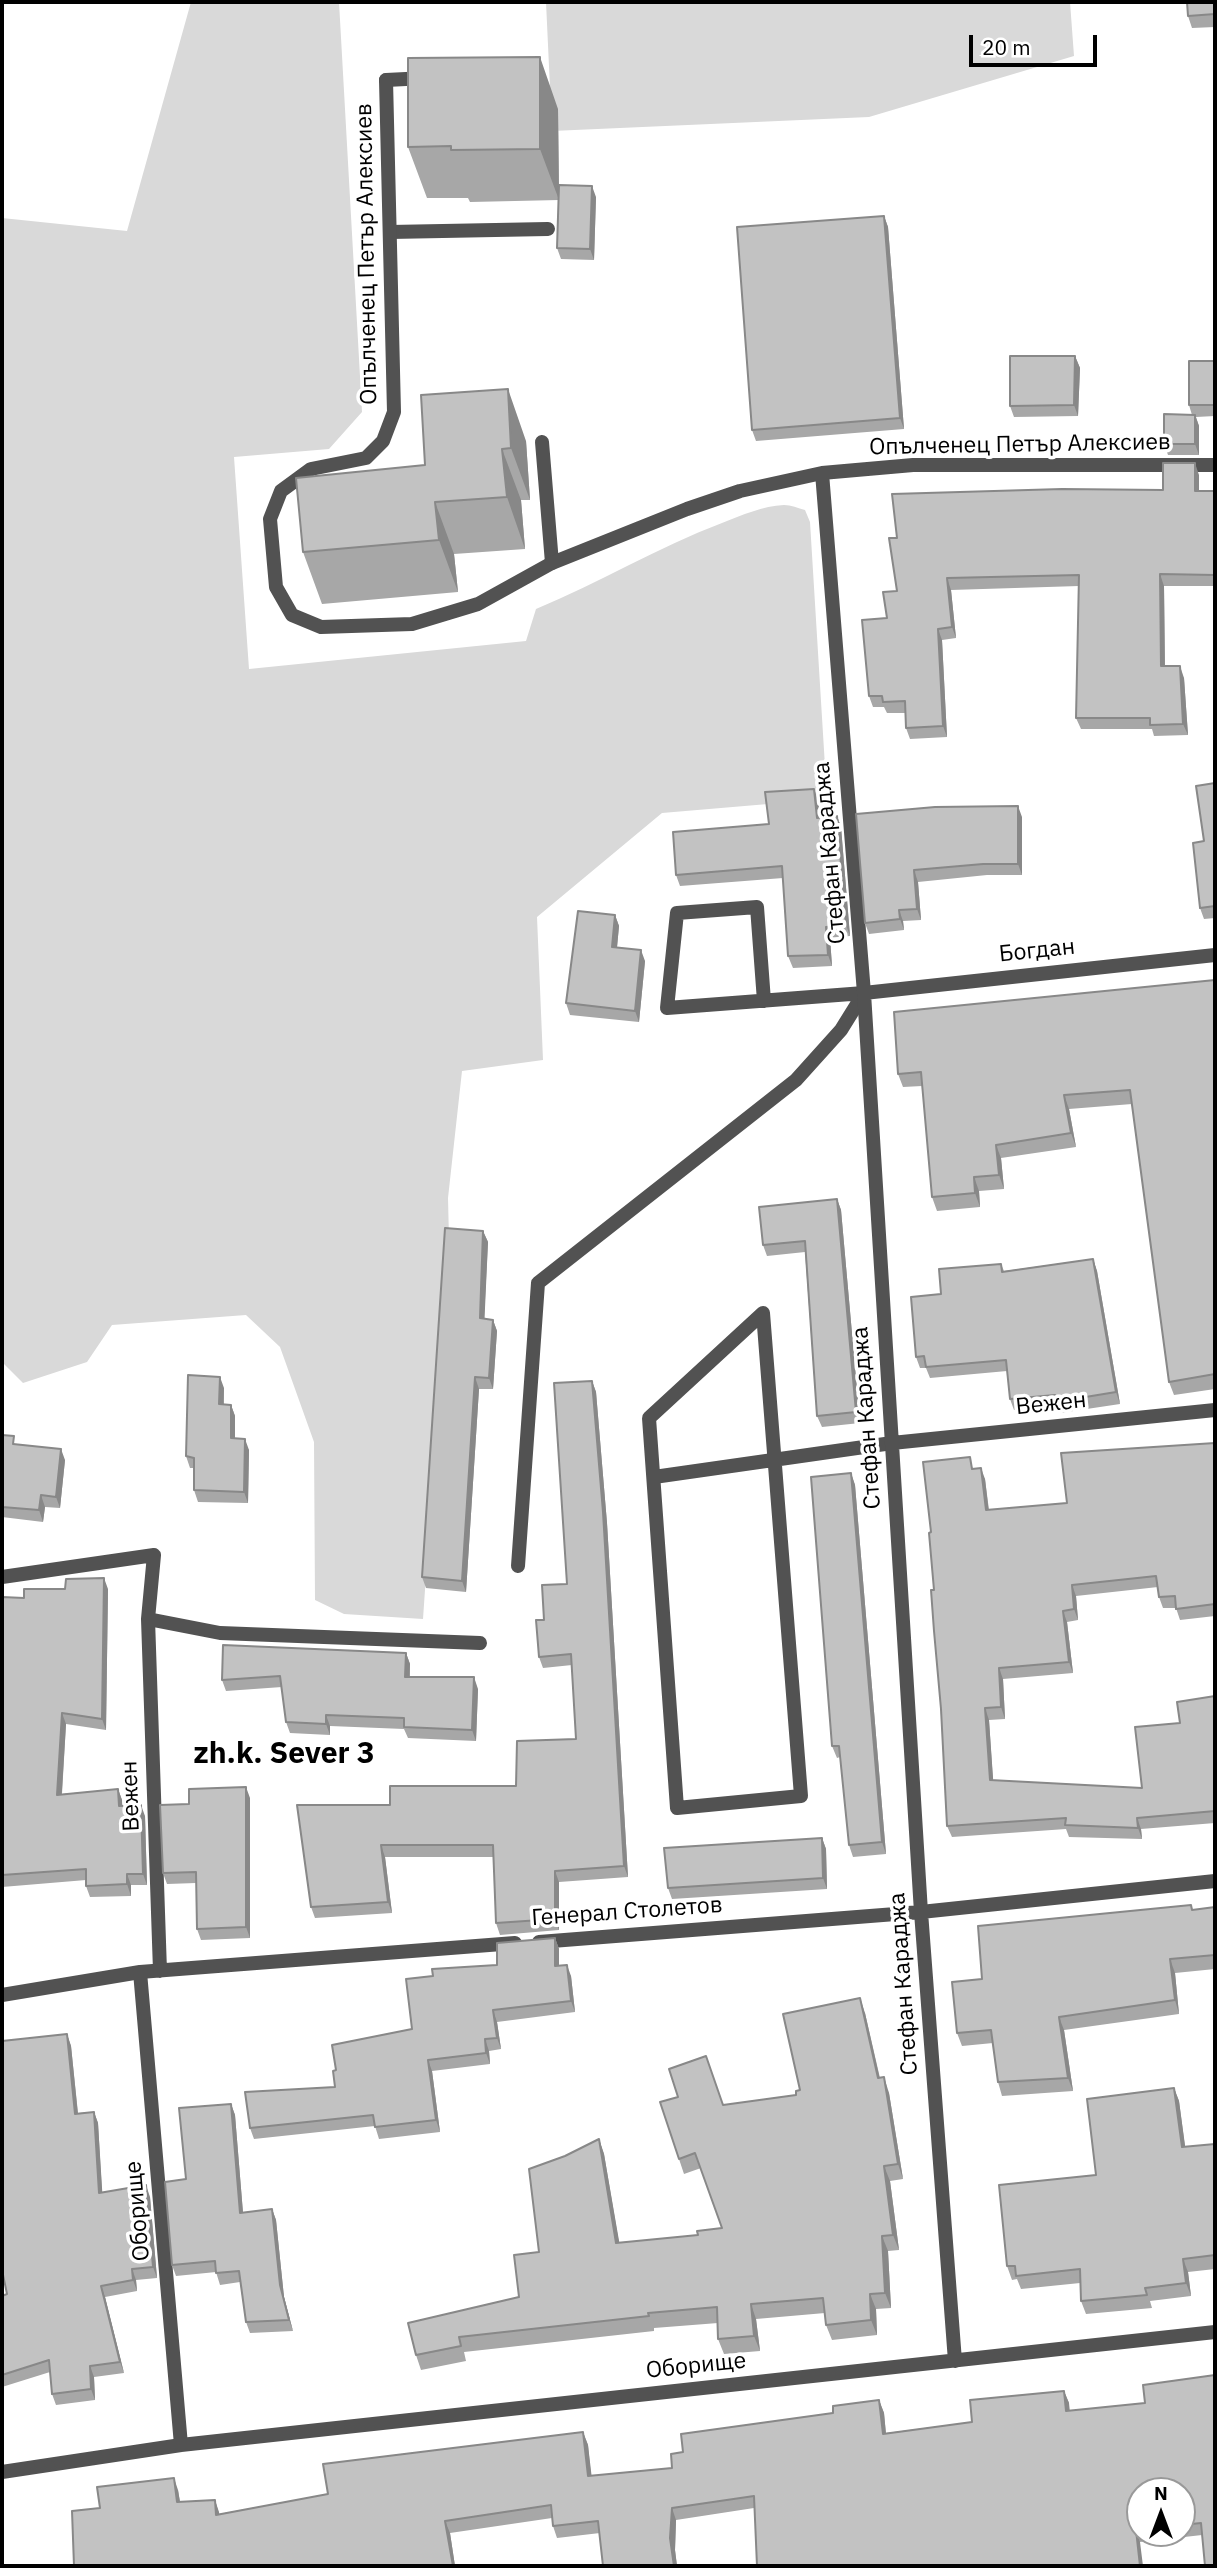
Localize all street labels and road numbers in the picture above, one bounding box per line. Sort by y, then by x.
street label: Опълченец Петър Алексиев [351,103,383,405]
street label: Опълченец Петър Алексиев [869,429,1171,461]
street label: Стефан Караджа [808,761,852,945]
street label: Богдан [998,933,1076,969]
street label: Стефан Караджа [847,1326,887,1510]
street label: Вежен [1014,1387,1088,1421]
street label: Вежен [116,1760,146,1832]
street label: Генерал Столетов [531,1892,723,1932]
street label: Стефан Караджа [884,1892,924,2076]
street label: Оборище [120,2160,156,2262]
street label: Оборище [645,2347,747,2385]

